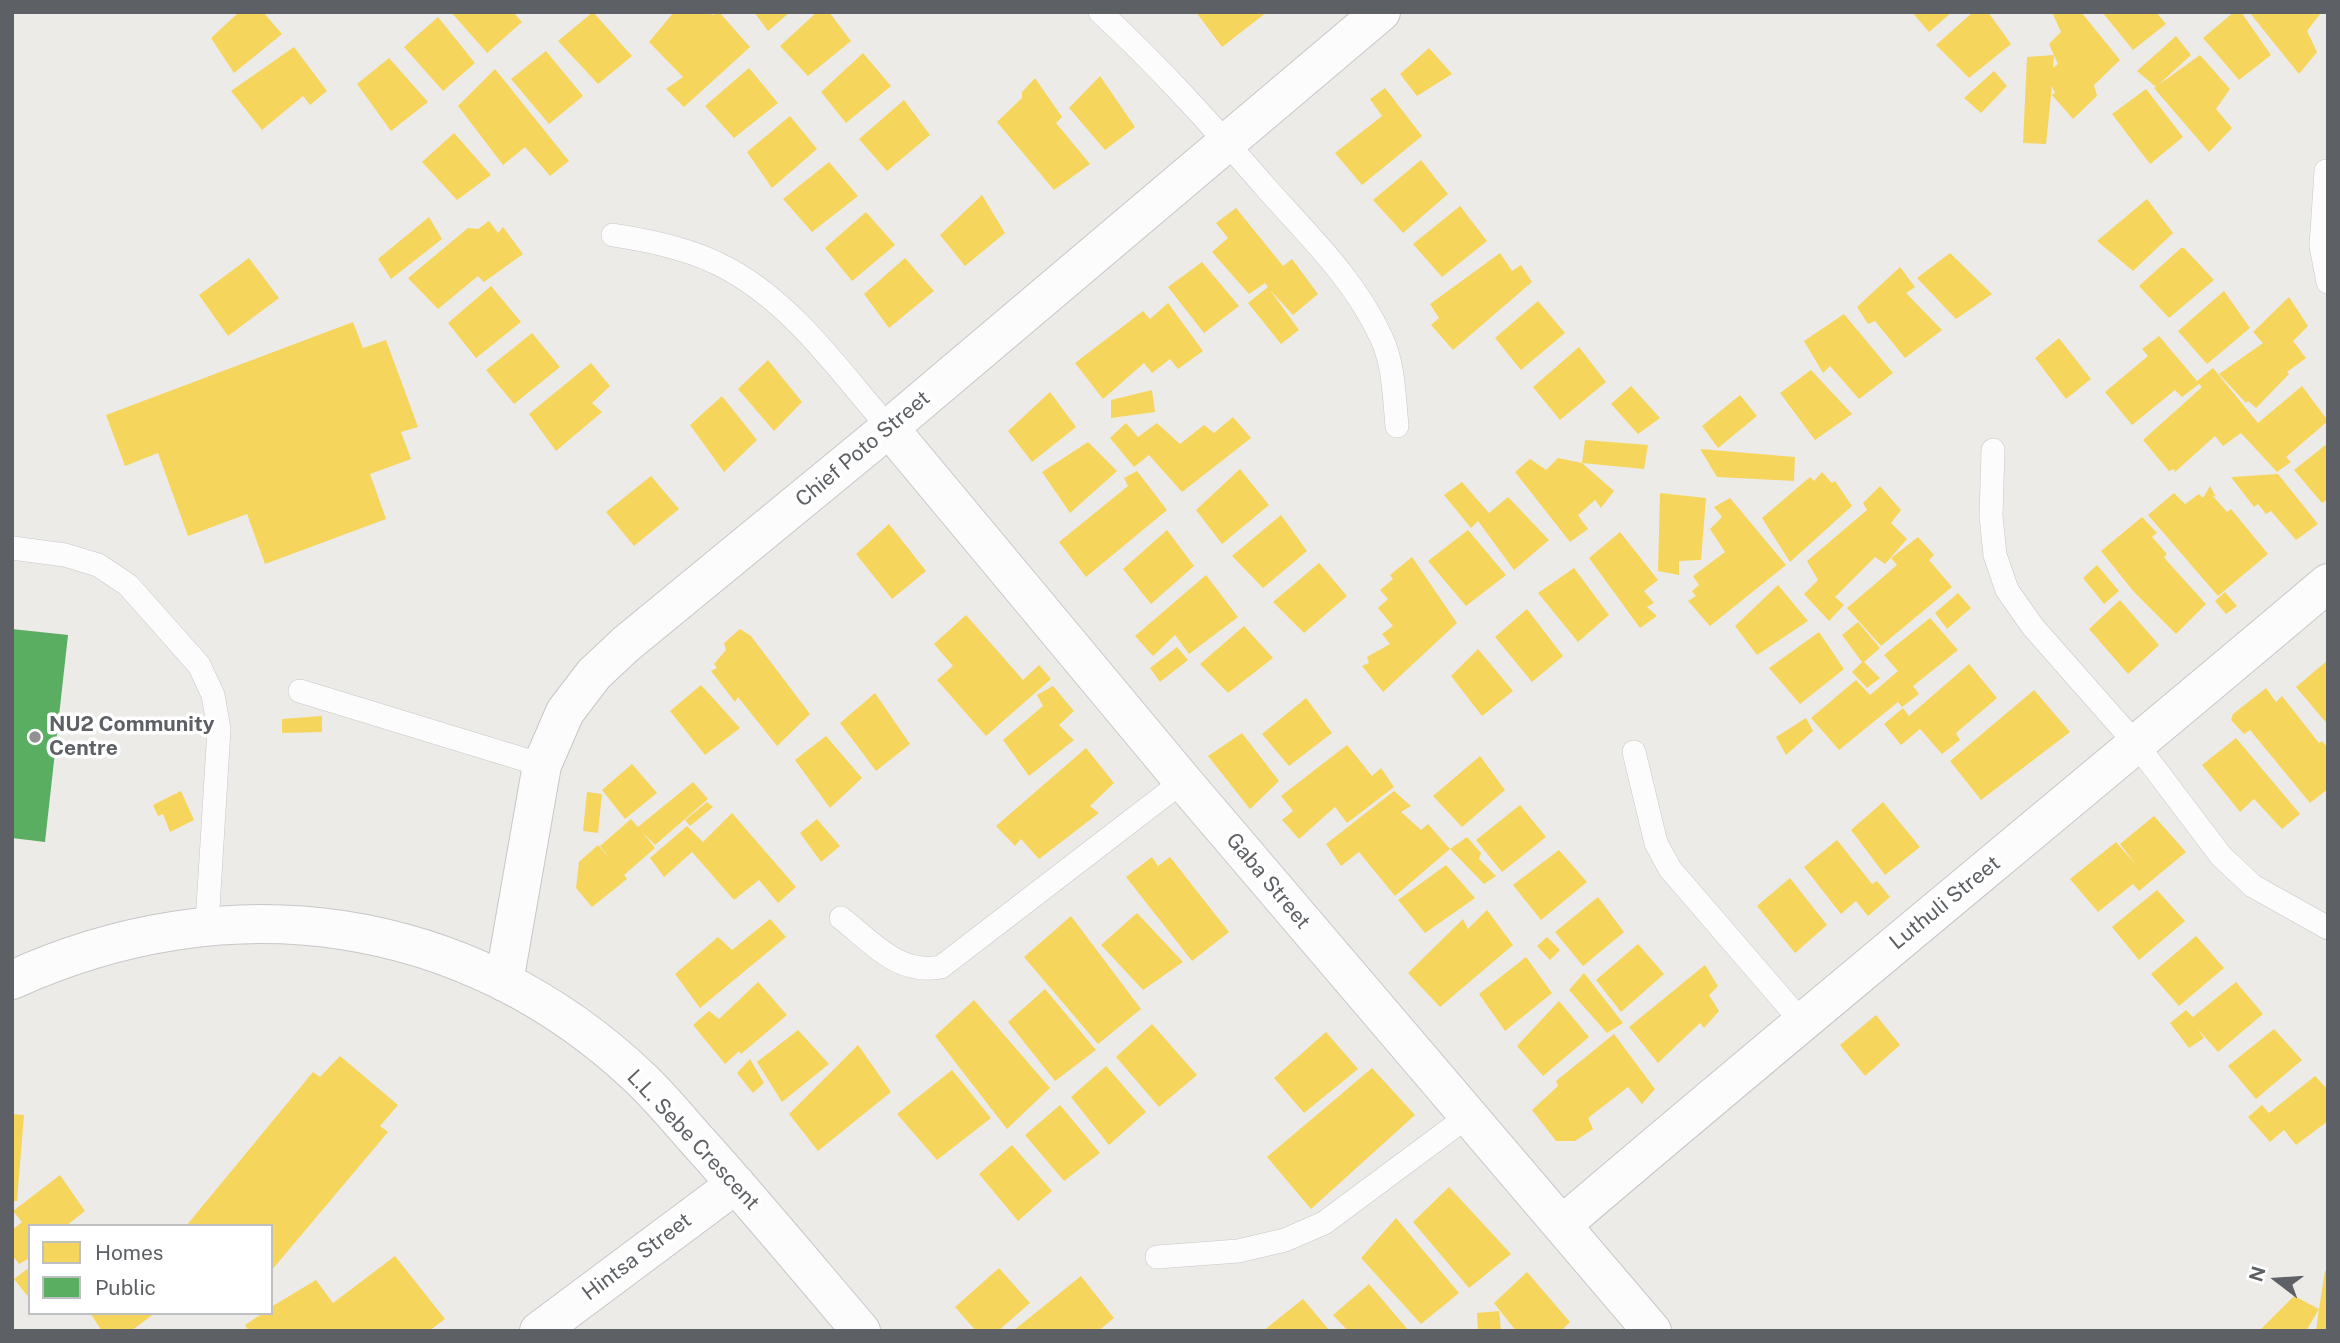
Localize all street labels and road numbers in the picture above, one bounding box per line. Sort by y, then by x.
street label: Chief Poto Street [791,386,935,512]
street label: Gaba Street [1221,828,1315,934]
street label: Luthuli Street [1885,851,2005,955]
street label: L.L. Sebe Crescent [622,1065,764,1215]
street label: Hintsa Street [578,1208,696,1306]

